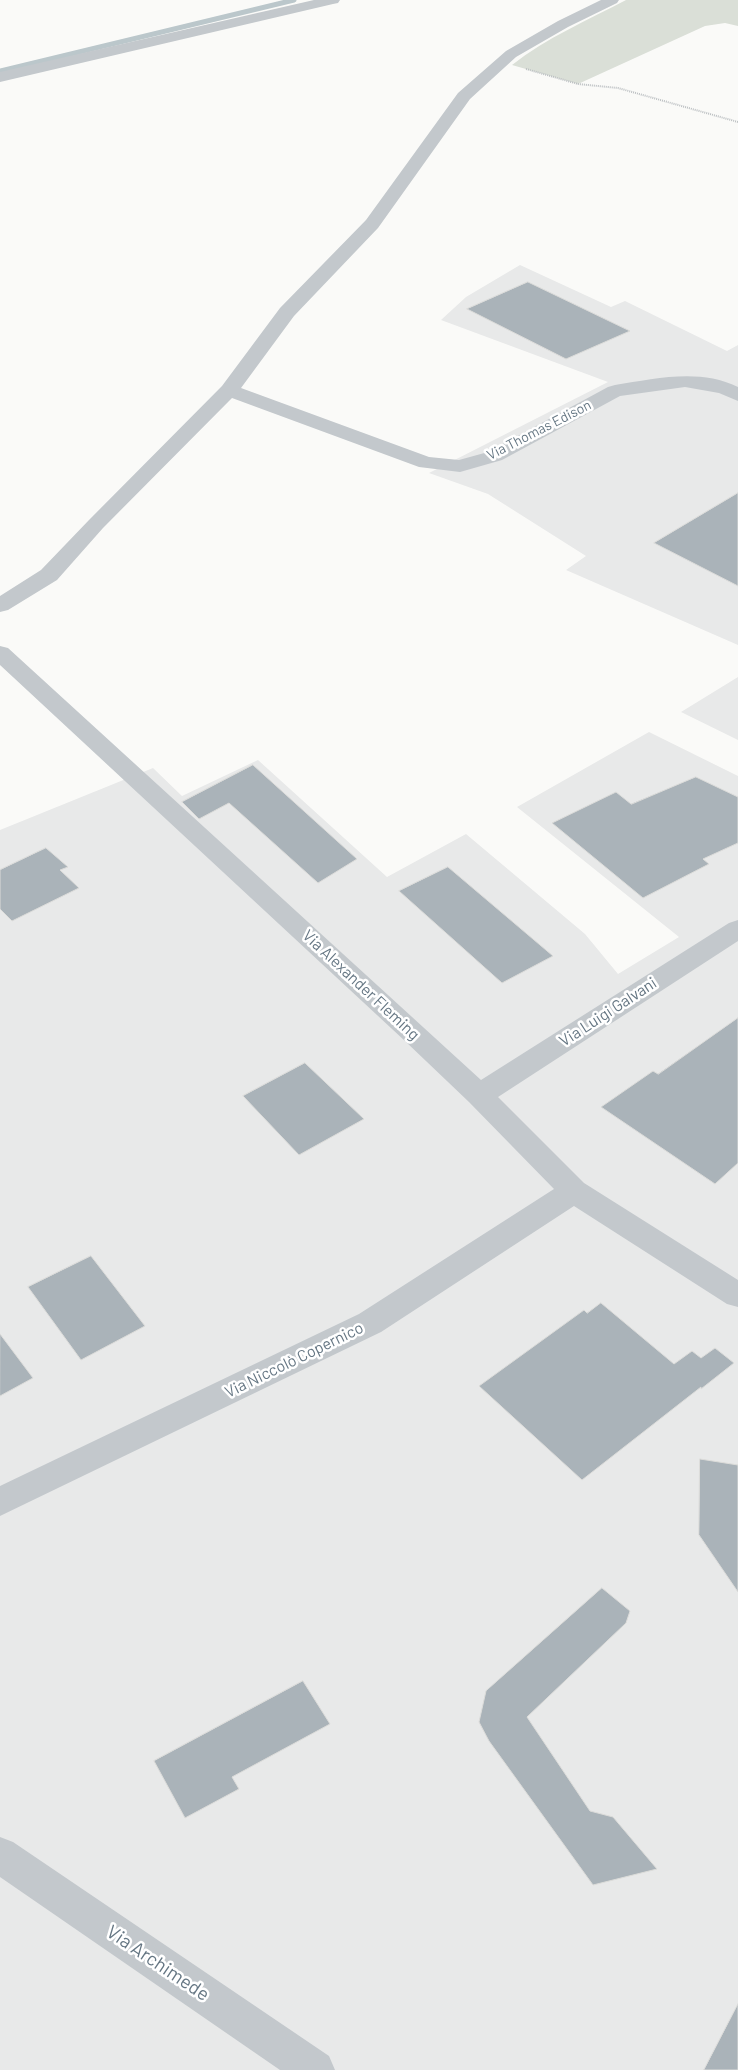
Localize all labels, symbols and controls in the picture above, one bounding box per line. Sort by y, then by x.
street label: Via Thomas Edison [484,396,594,464]
street label: Via Alexander Fleming [299,926,423,1044]
street label: Via Luigi Galvani [556,973,660,1051]
street label: Via Niccolò Copernico [222,1318,366,1402]
street label: Via Archimede [102,1920,214,2006]

